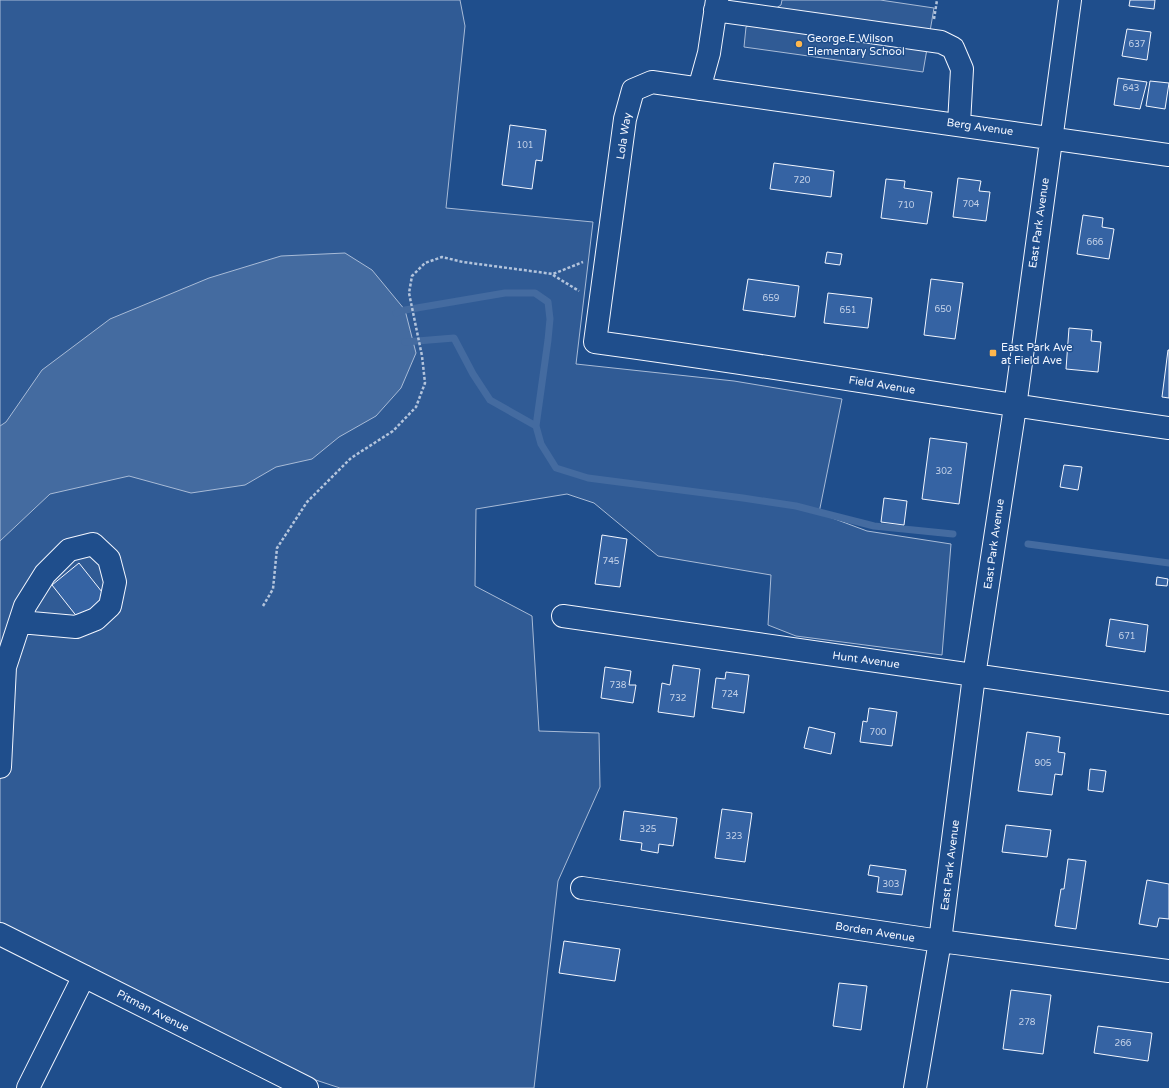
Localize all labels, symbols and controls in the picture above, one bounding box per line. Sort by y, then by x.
place label: George E Wilson Elementary School [807,32,905,58]
marker: George E Wilson Elementary School [794,39,804,49]
house number: 637 [1129,39,1146,50]
house number: 643 [1123,83,1139,94]
street label: Lola Way [614,111,634,160]
street label: Berg Avenue [946,116,1014,138]
house number: 101 [517,140,533,151]
house number: 720 [794,175,811,186]
street label: East Park Avenue [1026,177,1052,269]
house number: 704 [963,199,980,210]
house number: 710 [898,200,915,211]
house number: 666 [1087,237,1104,248]
house number: 659 [763,293,780,304]
house number: 650 [935,304,952,315]
house number: 651 [840,305,856,316]
place label: East Park Ave at Field Ave [1001,341,1073,367]
marker: East Park Ave at Field Ave [988,348,998,358]
street label: Field Avenue [848,373,916,397]
house number: 302 [936,466,952,477]
street label: East Park Avenue [981,498,1007,590]
house number: 745 [603,556,620,567]
house number: 671 [1119,631,1135,642]
street label: Hunt Avenue [831,649,901,671]
house number: 738 [610,680,627,691]
house number: 724 [722,689,739,700]
house number: 732 [670,693,686,704]
house number: 700 [870,727,887,738]
house number: 905 [1035,758,1052,769]
street label: East Park Avenue [938,819,962,911]
house number: 325 [640,824,657,835]
house number: 323 [726,831,742,842]
house number: 303 [883,879,899,890]
street label: Borden Avenue [834,919,916,945]
street label: Pitman Avenue [115,987,191,1035]
house number: 278 [1019,1017,1036,1028]
house number: 266 [1115,1038,1132,1049]

